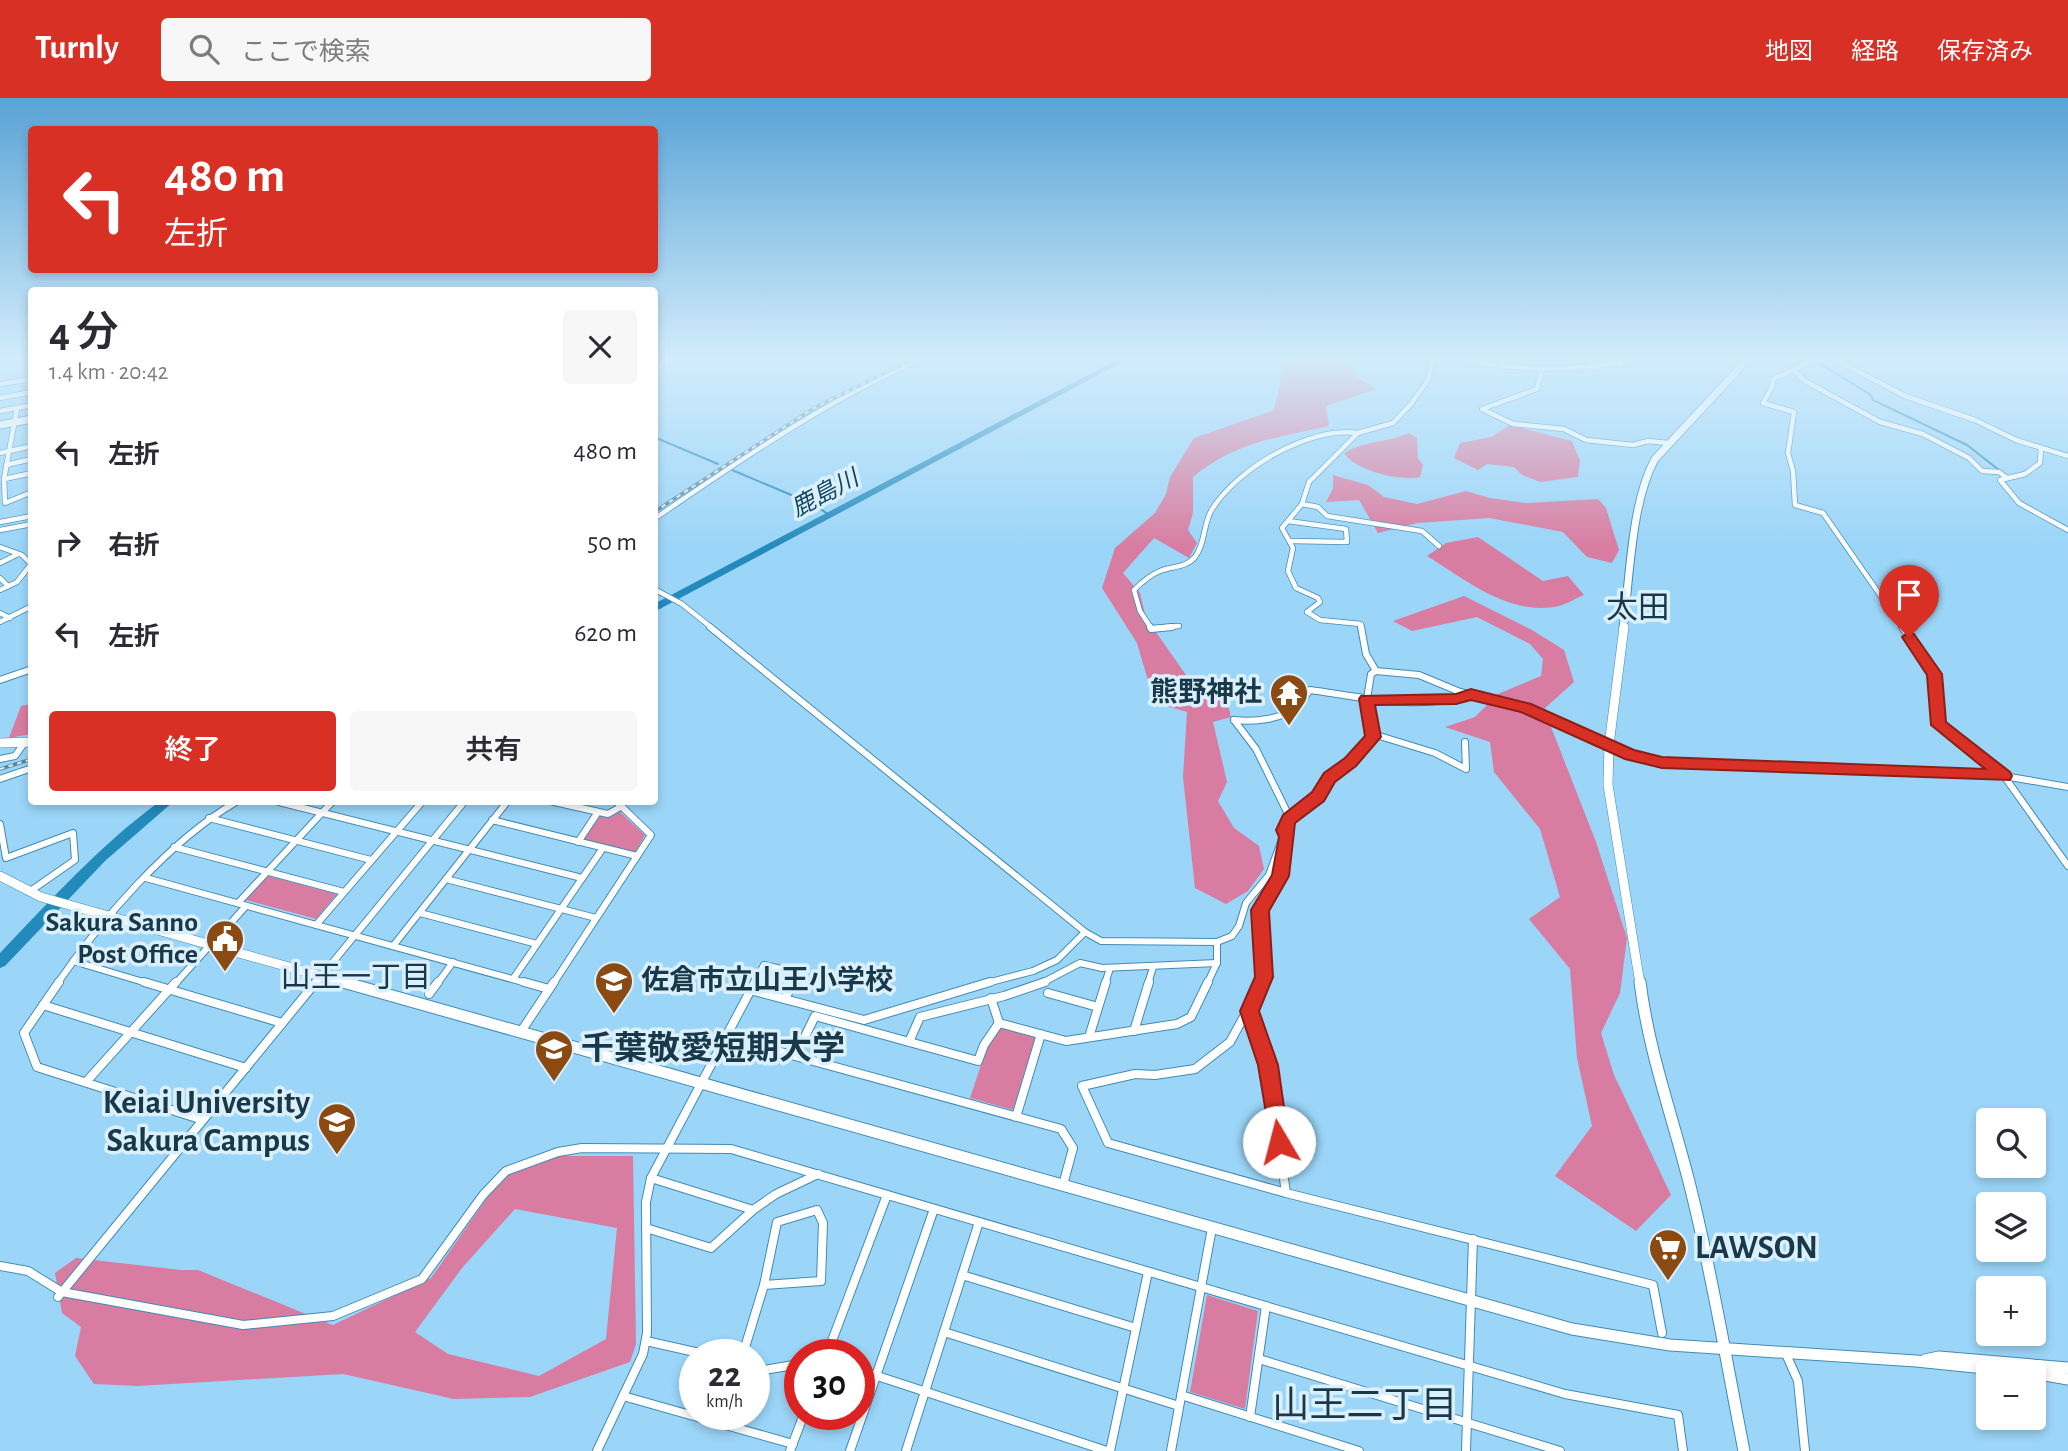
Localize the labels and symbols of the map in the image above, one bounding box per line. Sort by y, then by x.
water label: 鹿島川 [787,463,865,521]
pin [1879,565,1939,637]
district label: 太田 [1606,591,1670,624]
temple icon: 熊野神社 [1268,672,1310,727]
place label: 熊野神社 [1150,677,1262,707]
place label: Sakura Sanno Post Office [45,909,198,969]
public building icon: Sakura Sanno Post Office [204,918,246,973]
school or university icon: 佐倉市立山王小学校 [593,960,635,1015]
district label: 山王一丁目 [281,962,431,993]
place label: 佐倉市立山王小学校 [641,965,893,995]
school or university icon: 千葉敬愛短期大学 [533,1028,575,1083]
place label: 千葉敬愛短期大学 [581,1030,845,1066]
place label: Keiai University Sakura Campus [103,1087,310,1158]
school or university icon: Keiai University Sakura Campus [316,1101,358,1156]
position arrow [1242,1105,1316,1179]
supermarket icon: LAWSON [1647,1227,1689,1282]
place label: LAWSON [1695,1232,1818,1265]
speed limit sign: 30 [784,1339,875,1430]
district label: 山王二丁目 [1273,1386,1458,1424]

